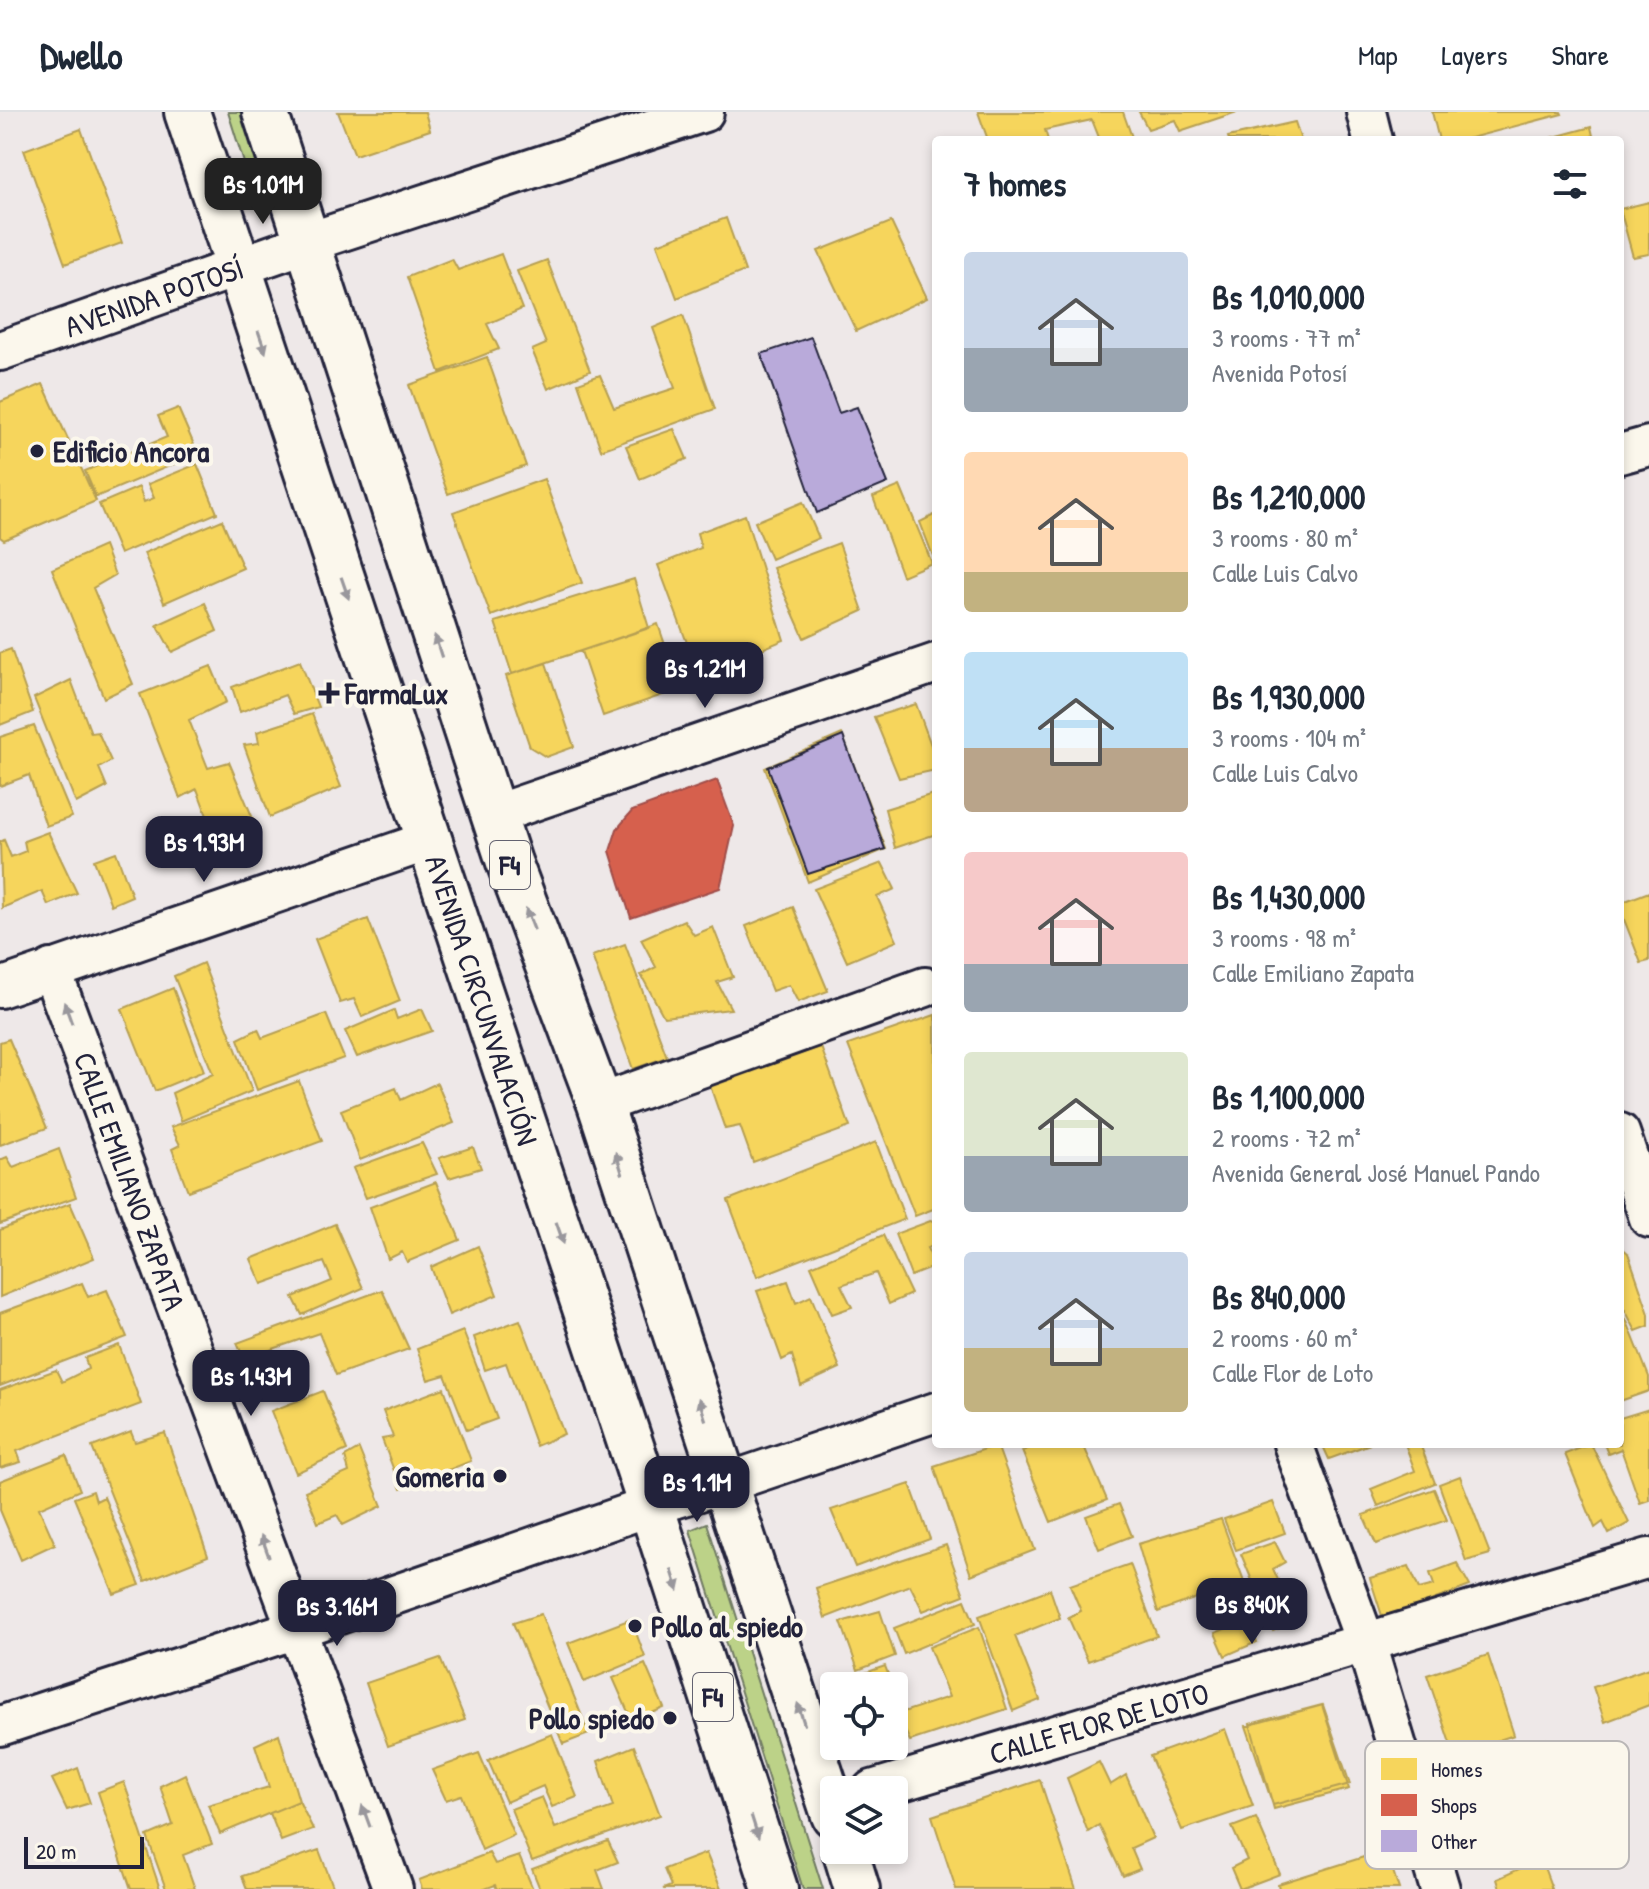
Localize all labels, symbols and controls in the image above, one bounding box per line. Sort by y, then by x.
text: Dwello [40,29,122,81]
text: Map [1358,36,1398,74]
text: Layers [1442,36,1507,74]
text: Share [1551,36,1609,74]
pin: Bs 1.01M [180,158,346,226]
text: 7 homes [964,161,1066,207]
icon: filters [1548,162,1592,206]
text: Bs 1.01M [223,166,303,201]
street label: AVENIDA POTOSÍ [59,248,249,346]
text: Bs 1,010,000 [1212,274,1365,320]
icon: home [1028,284,1124,380]
text: 3 rooms · 77 m² [1212,320,1361,355]
one-way arrow [257,330,269,354]
text: Avenida Potosí [1212,355,1348,390]
place label: Edificio Ancora [53,431,210,471]
marker: Edificio Ancora [28,442,46,460]
text: Bs 1,210,000 [1212,474,1365,520]
icon: home [1028,484,1124,580]
text: 3 rooms · 80 m² [1212,520,1358,555]
text: Calle Luis Calvo [1212,555,1358,590]
one-way arrow [339,576,351,600]
one-way arrow [432,633,444,657]
pin: Bs 1.21M [622,642,788,710]
text: Bs 1.21M [664,650,746,685]
place label: FarmaLux [344,673,448,713]
text: Bs 1,930,000 [1212,674,1365,720]
marker: FarmaLux [320,684,338,702]
icon: home [1028,684,1124,780]
text: 3 rooms · 104 m² [1212,720,1366,755]
text: Calle Luis Calvo [1212,755,1358,790]
pin: Bs 1.93M [121,816,287,884]
text: Bs 1.93M [164,824,244,859]
road number: F4 [490,841,530,889]
street label: AVENIDA CIRCUNVALACIÓN [416,850,548,1150]
text: Bs 1,430,000 [1212,874,1365,920]
icon: home [1028,884,1124,980]
one-way arrow [523,907,536,931]
text: 3 rooms · 98 m² [1212,920,1356,955]
text: Calle Emiliano Zapata [1212,955,1414,990]
one-way arrow [61,1001,74,1025]
street label: CALLE EMILIANO ZAPATA [65,1046,195,1316]
text: Bs 1,100,000 [1212,1074,1365,1120]
icon: home [1028,1084,1124,1180]
text: 2 rooms · 72 m² [1212,1120,1361,1155]
one-way arrow [613,1151,625,1175]
text: Avenida General José Manuel Pando [1212,1155,1540,1190]
one-way arrow [554,1222,566,1246]
text: Bs 840,000 [1212,1274,1345,1320]
icon: home [1028,1284,1124,1380]
text: 2 rooms · 60 m² [1212,1320,1358,1355]
pin: Bs 1.43M [168,1350,334,1418]
text: Calle Flor de Loto [1212,1355,1373,1390]
text: Bs 1.43M [210,1358,292,1393]
one-way arrow [695,1397,707,1421]
place label: Gomeria [395,1456,484,1496]
pin: Bs 1.1M [623,1456,771,1524]
text: Bs 1.1M [662,1464,732,1499]
marker: Gomeria [491,1467,509,1485]
one-way arrow [259,1534,271,1558]
one-way arrow [669,1568,682,1592]
pin: Bs 840K [1178,1578,1326,1646]
pin: Bs 3.16M [254,1580,420,1648]
text: Bs 840K [1214,1586,1290,1621]
text: Bs 3.16M [296,1588,378,1623]
place label: Pollo al spiedo [651,1606,803,1647]
marker: Pollo al spiedo [626,1617,644,1635]
map controls [820,1672,908,1864]
button: locate [820,1672,908,1760]
road number: F4 [693,1673,733,1721]
street label: CALLE FLOR DE LOTO [985,1673,1213,1773]
place label: Pollo spiedo [529,1698,654,1739]
one-way arrow [795,1702,807,1726]
marker: Pollo spiedo [661,1709,679,1727]
legend [1365,1741,1629,1869]
text: Homes [1431,1754,1482,1784]
button: layers [820,1776,908,1864]
text: Shops [1431,1790,1477,1820]
one-way arrow [359,1804,372,1828]
one-way arrow [749,1816,762,1840]
text: Other [1431,1826,1478,1856]
scale bar [24,1833,144,1869]
text: 20 m [36,1836,76,1866]

